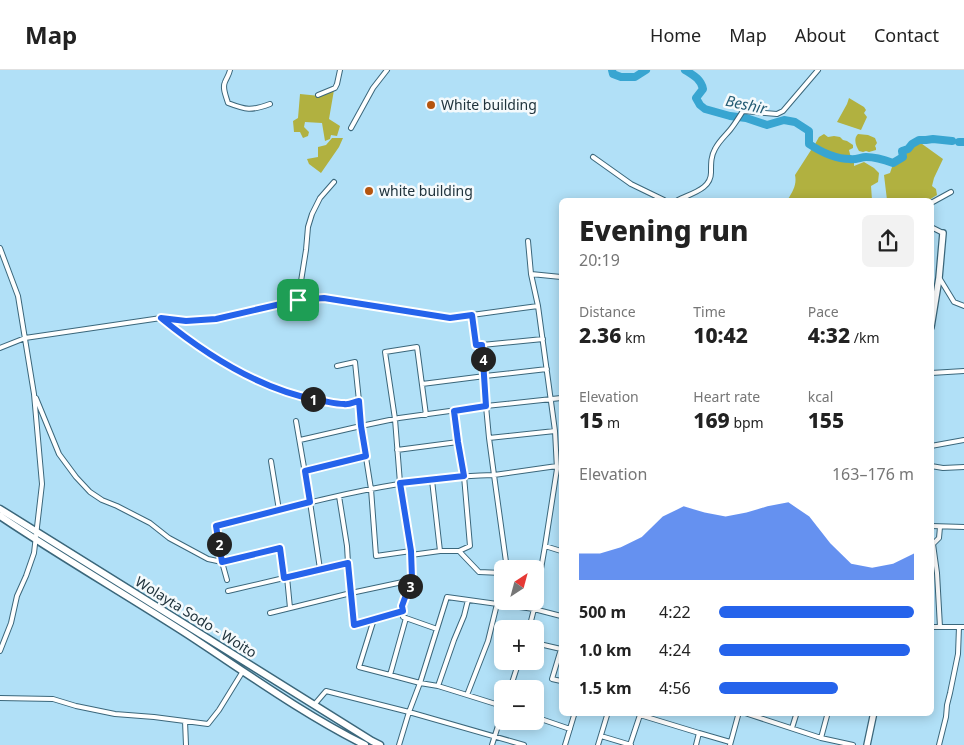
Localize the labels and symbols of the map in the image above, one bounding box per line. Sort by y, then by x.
water label: Beshir [724,90,770,118]
place label: White building [441,95,537,114]
marker: White building [425,99,437,111]
place label: white building [379,181,473,200]
marker: white building [363,185,375,197]
pin [277,279,319,321]
pin: 4 [470,346,496,372]
pin: 1 [300,386,326,412]
pin: 2 [206,532,232,556]
north arrow [494,560,544,610]
street label: Wolayta Sodo - Woito [132,571,261,662]
pin: 3 [398,574,422,598]

